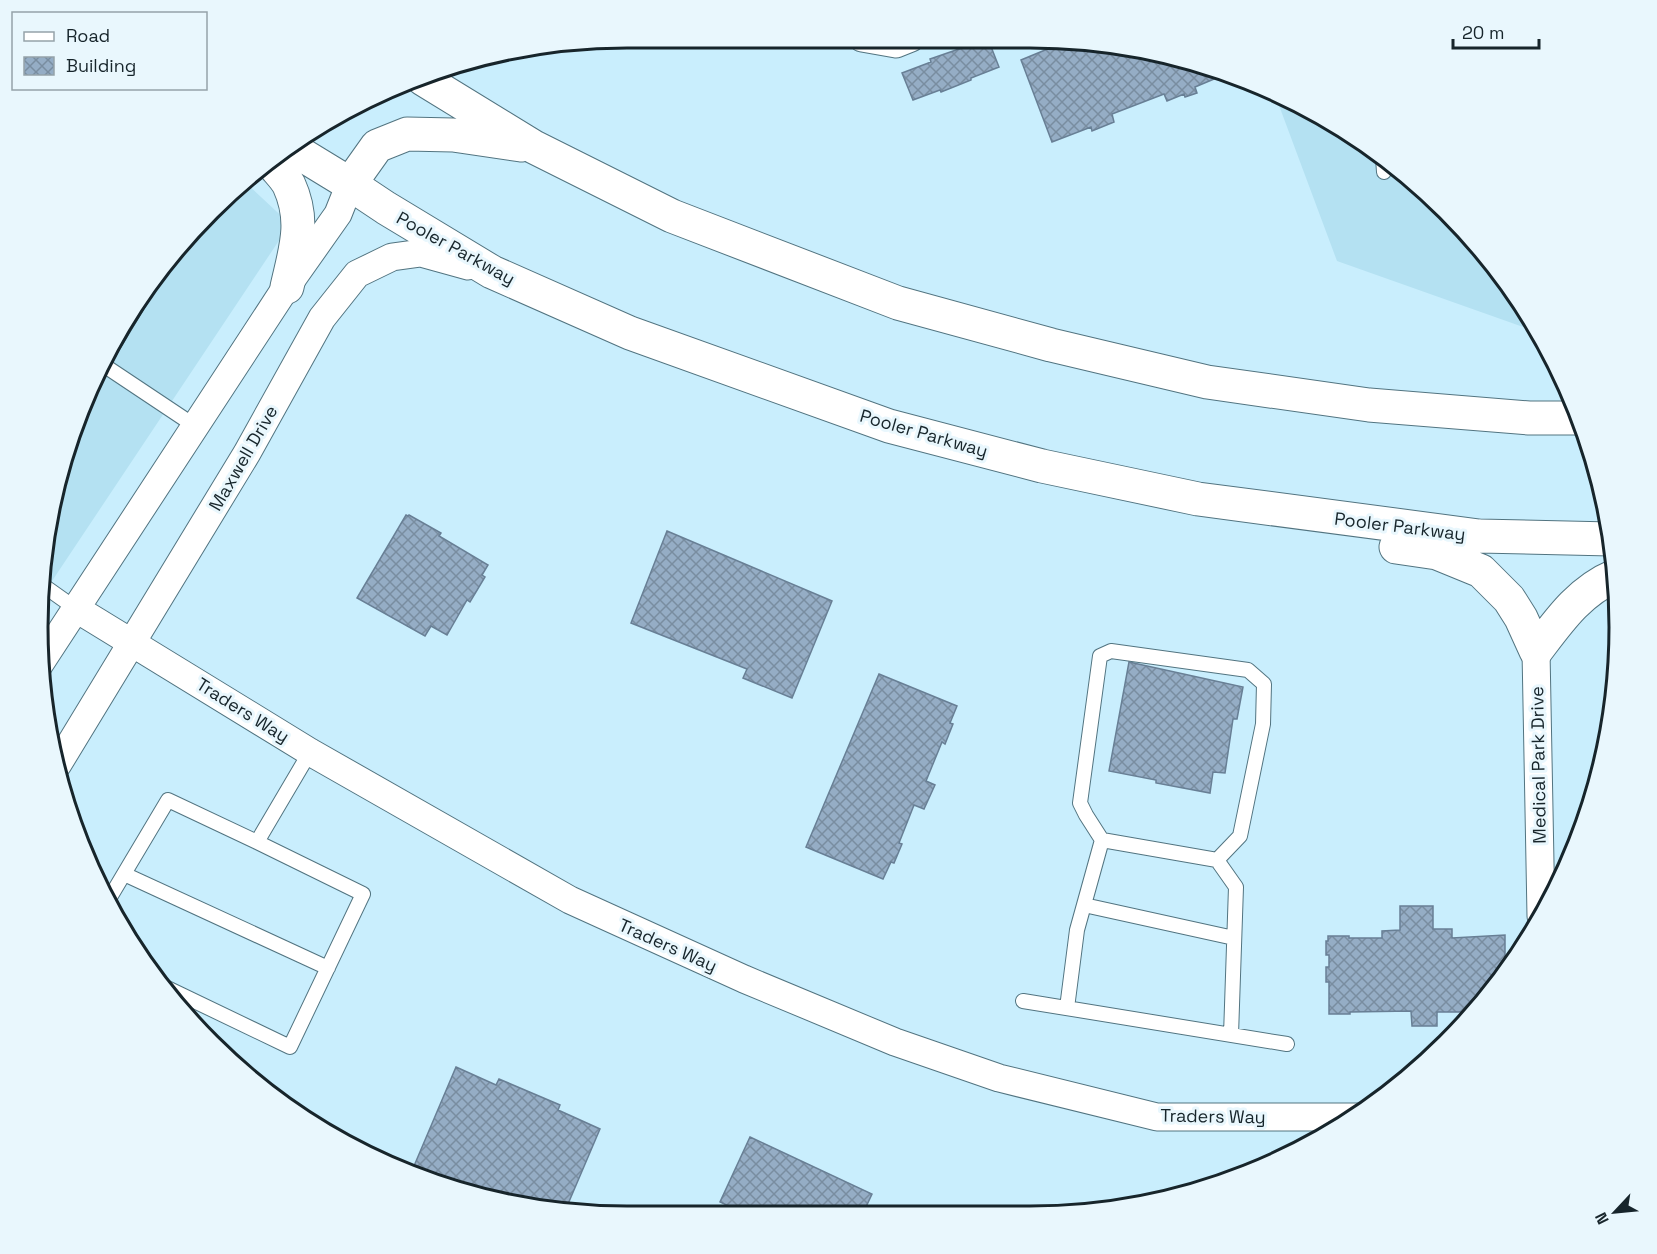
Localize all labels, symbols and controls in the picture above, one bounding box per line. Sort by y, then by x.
legend [12,12,207,90]
scale bar [1453,12,1538,50]
text: 20 m [1462,21,1505,44]
text: Road [66,24,110,47]
text: Building [66,54,136,77]
street label: Pooler Parkway [393,206,519,290]
street label: Maxwell Drive [204,401,282,515]
street label: Pooler Parkway [857,404,991,462]
street label: Pooler Parkway [1333,507,1467,545]
street label: Traders Way [192,672,294,748]
street label: Medical Park Drive [1525,686,1551,844]
street label: Traders Way [615,913,721,977]
street label: Traders Way [1160,1104,1266,1128]
north arrow [1585,1182,1645,1242]
text: N [1590,1209,1614,1228]

